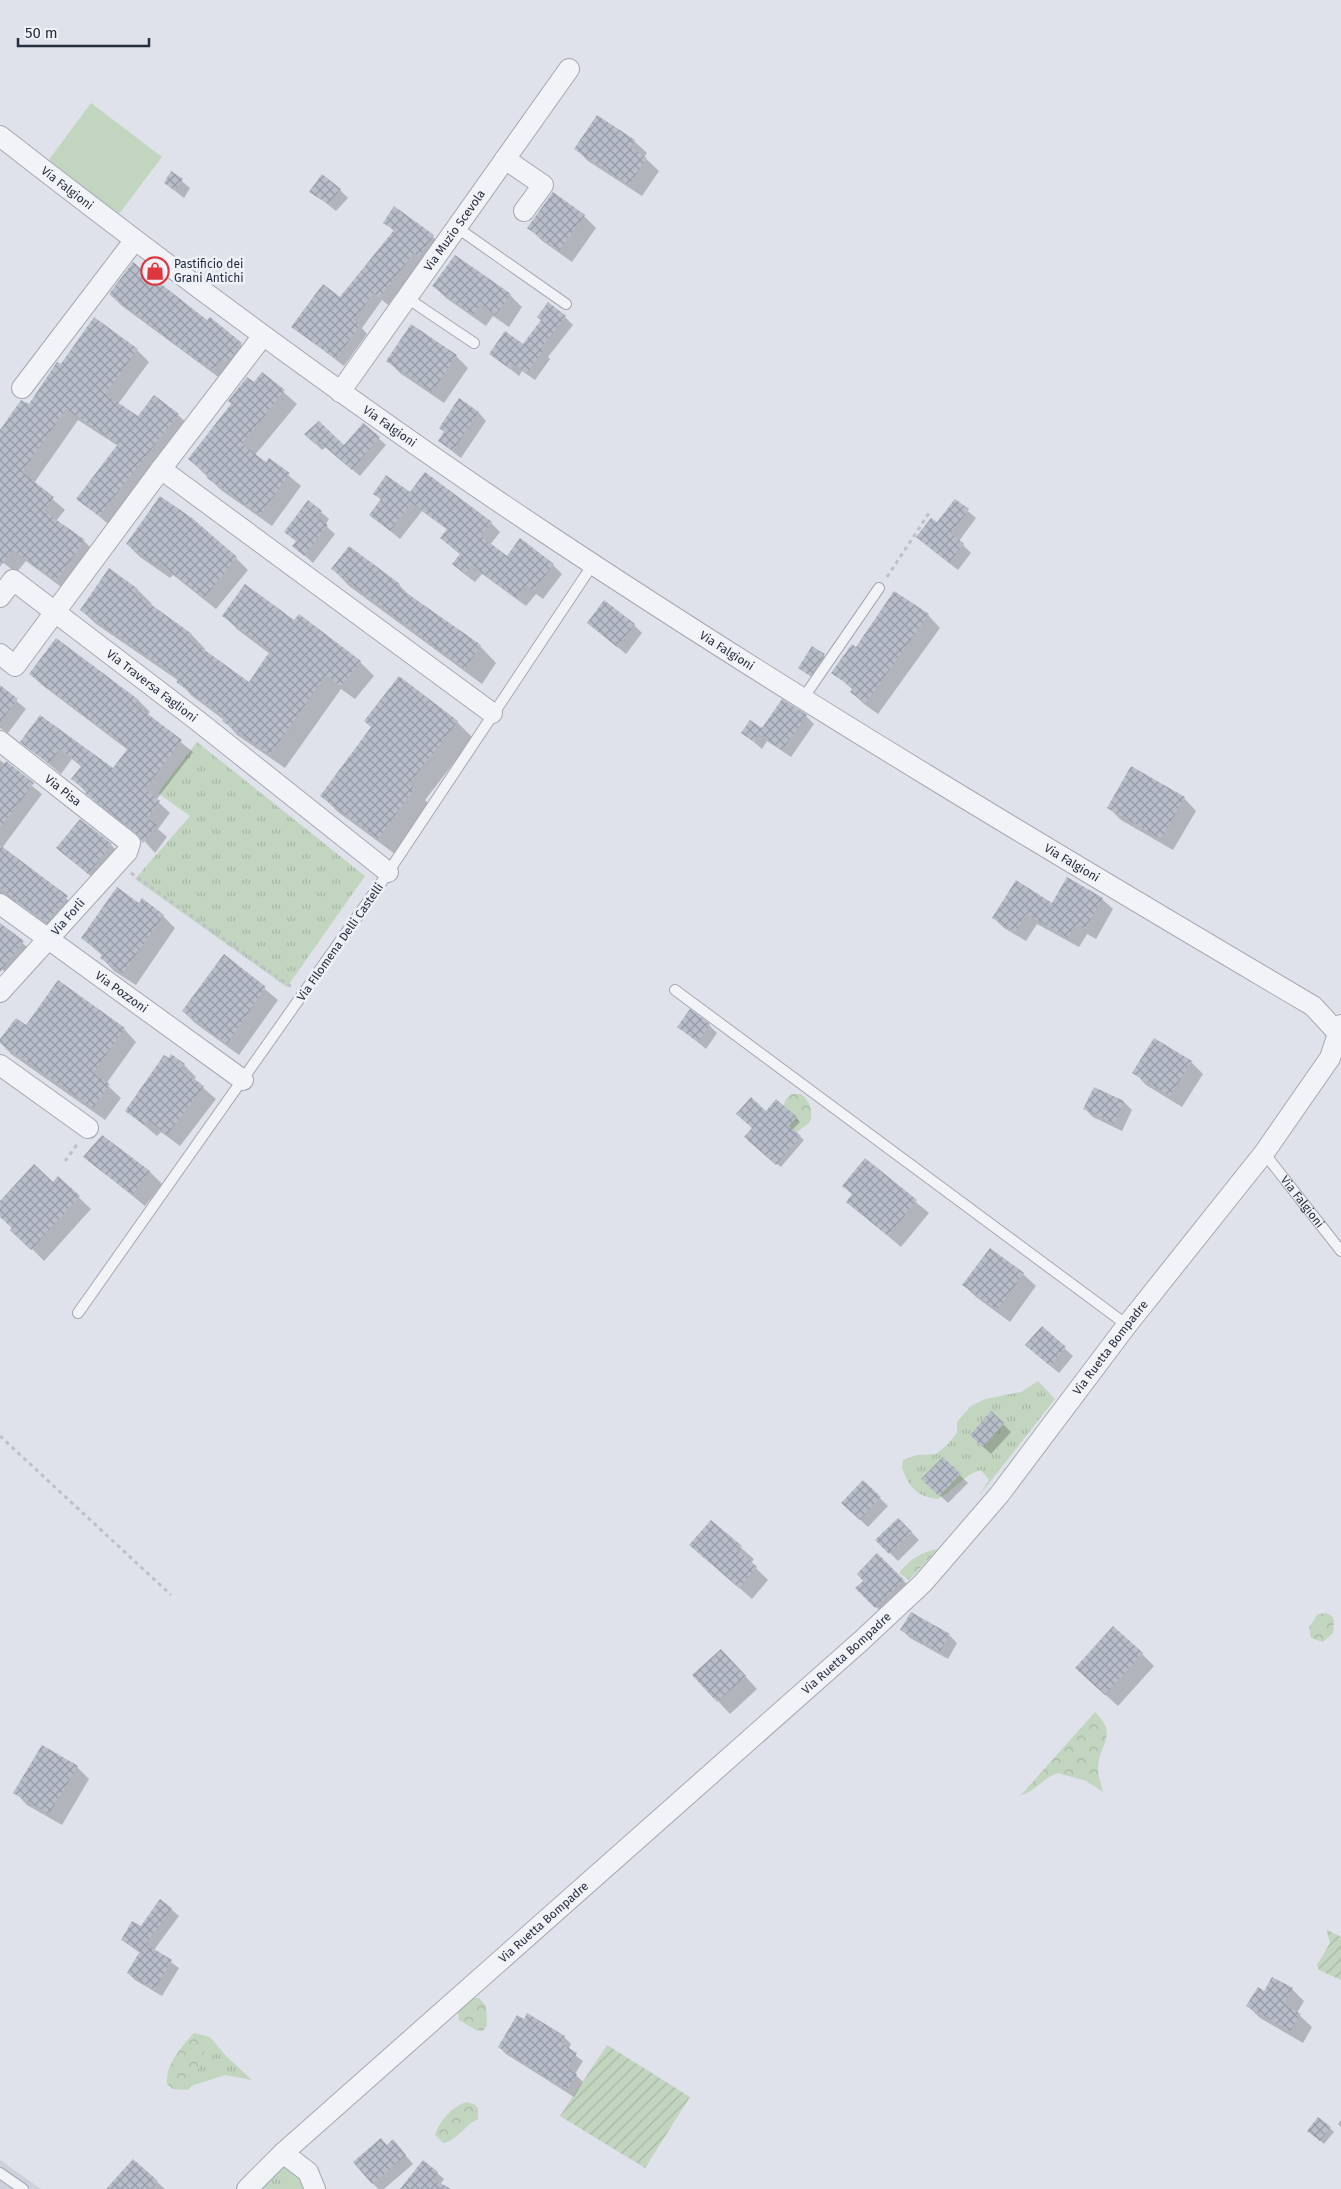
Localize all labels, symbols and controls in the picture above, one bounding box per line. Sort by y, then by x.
scale bar [18,15,149,47]
text: 50 m [25,24,58,42]
street label: Via Falgioni [38,164,96,213]
street label: Via Muzio Scevola [421,187,488,274]
shop icon: Pastificio dei Grani Antichi [140,256,170,286]
place label: Pastificio dei Grani Antichi [174,257,244,285]
street label: Via Falgioni [360,403,419,450]
street label: Via Falgioni [697,628,757,673]
street label: Via Traversa Faglioni [104,647,200,725]
street label: Via Pisa [42,772,84,809]
street label: Via Falgioni [1042,841,1102,885]
street label: Via FIlomena Delli Castelli [294,880,386,1004]
street label: Via Forlì [48,895,88,938]
street label: Via Pozzoni [93,968,150,1016]
street label: Via Falgioni [1278,1173,1327,1230]
street label: Via Ruetta Bompadre [1070,1298,1151,1398]
street label: Via Ruetta Bompadre [799,1610,894,1697]
street label: Via Ruetta Bompadre [496,1879,591,1966]

